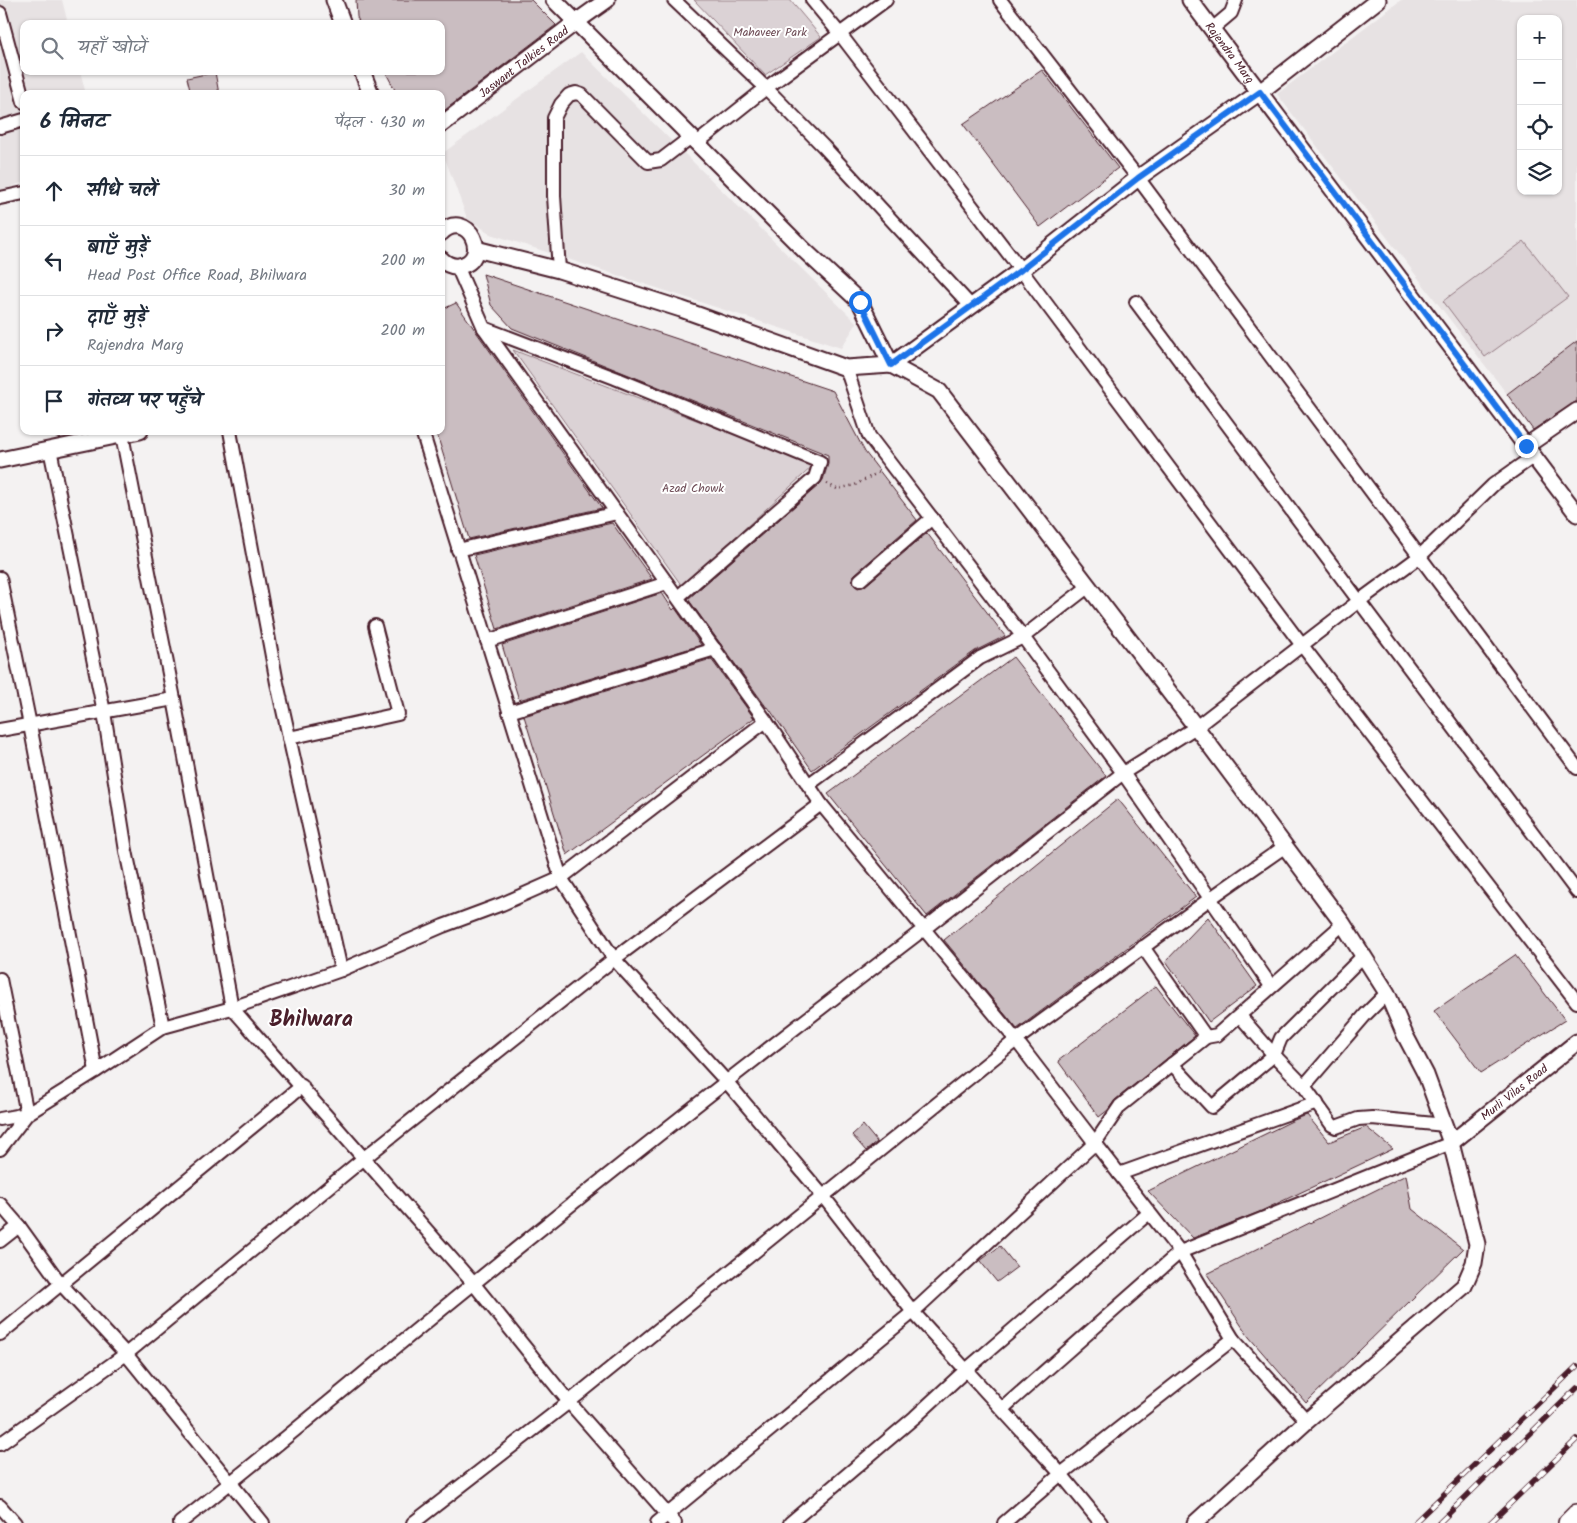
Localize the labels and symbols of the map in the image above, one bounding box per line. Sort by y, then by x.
street label: Rajendra Marg [1200,18,1259,88]
street label: Jaswant Talkies Road [475,21,574,103]
park label: Mahaveer Park [733,23,807,42]
route start [849,291,872,314]
route end [1515,435,1538,458]
park label: Azad Chowk [662,479,724,498]
district label: Bhilwara [269,1003,353,1038]
street label: Murli Vilas Road [1476,1059,1553,1125]

